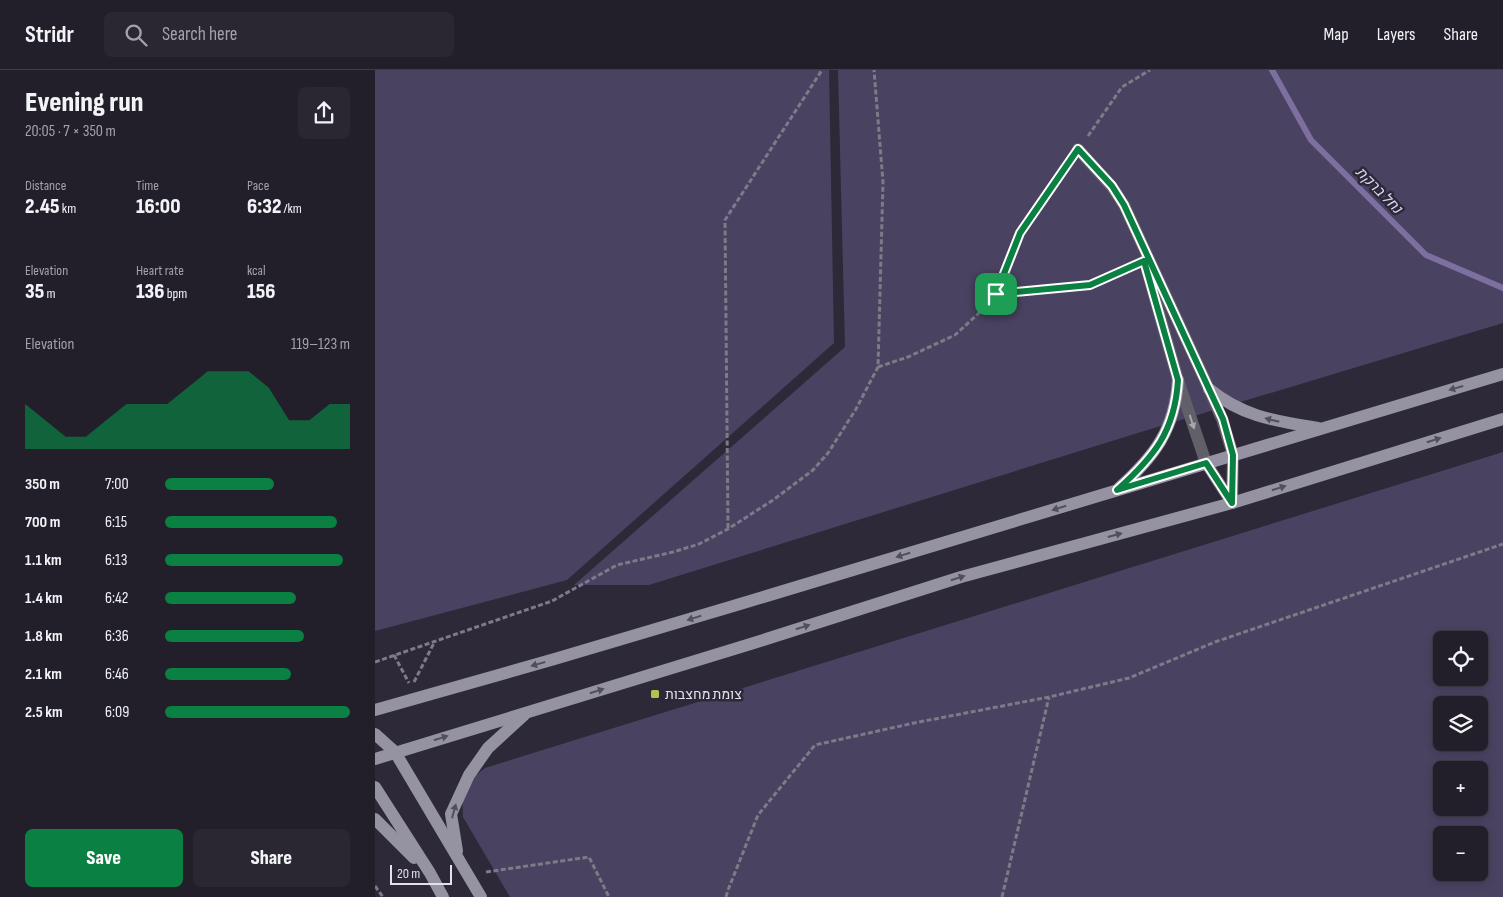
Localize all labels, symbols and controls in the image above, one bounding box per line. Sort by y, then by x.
search box [104,12,454,57]
text: Stridr [25,20,74,49]
icon: search [122,21,150,49]
text: Search here [162,23,237,46]
text: Map [1324,24,1349,45]
text: Layers [1377,24,1416,45]
text: Share [1444,24,1478,45]
text: Evening run [25,86,143,119]
button: share [298,87,350,139]
text: 20:05 · 7 × 350 m [25,122,116,141]
water label: נחל ברקת [1351,163,1407,219]
text: Distance [25,177,66,194]
text: Time [136,177,159,194]
text: Pace [247,177,269,194]
text: 2.45 [25,194,60,219]
text: 16:00 [136,194,180,219]
text: 6:32 [247,194,281,219]
text: km [60,200,76,217]
text: /km [281,200,302,217]
text: Elevation [25,262,68,279]
text: Heart rate [136,262,184,279]
text: kcal [247,262,266,279]
pin [975,273,1017,315]
text: 35 [25,279,44,304]
text: 136 [136,279,165,304]
text: 156 [247,279,275,304]
icon: arrive [982,280,1010,308]
text: m [44,285,55,302]
text: bpm [165,285,187,302]
text: Elevation [25,335,74,354]
text: 119–123 m [291,335,350,354]
one-way arrow [1449,384,1464,392]
one-way arrow [1189,414,1196,429]
one-way arrow [1265,416,1280,424]
one-way arrow [1427,436,1442,444]
text: 350 m [25,475,60,494]
text: 7:00 [105,475,129,494]
one-way arrow [1271,484,1286,492]
one-way arrow [1051,504,1066,512]
text: 700 m [25,513,60,532]
text: 6:15 [105,513,127,532]
one-way arrow [1107,530,1122,538]
text: 1.1 km [25,551,62,570]
text: 6:13 [105,551,127,570]
one-way arrow [895,551,910,559]
one-way arrow [951,573,966,581]
text: 1.4 km [25,589,63,608]
text: 6:42 [105,589,128,608]
one-way arrow [686,614,701,622]
one-way arrow [796,623,811,631]
text: 1.8 km [25,627,63,646]
text: 6:36 [105,627,129,646]
map controls [1433,631,1488,881]
button: locate [1433,631,1488,686]
one-way arrow [530,660,545,668]
text: 2.1 km [25,665,62,684]
text: 6:46 [105,665,129,684]
place label: צומת מחצבות [665,686,742,703]
one-way arrow [589,687,604,695]
marker: צומת מחצבות [649,688,661,700]
button: layers [1433,696,1488,751]
text: 2.5 km [25,703,63,722]
text: 6:09 [105,703,129,722]
one-way arrow [434,734,449,742]
button: + [1433,761,1488,816]
one-way arrow [451,803,459,818]
button: − [1433,826,1488,881]
button: Save [25,829,183,887]
button: Share [193,829,350,887]
scale bar [390,862,453,885]
text: 20 m [397,865,420,882]

